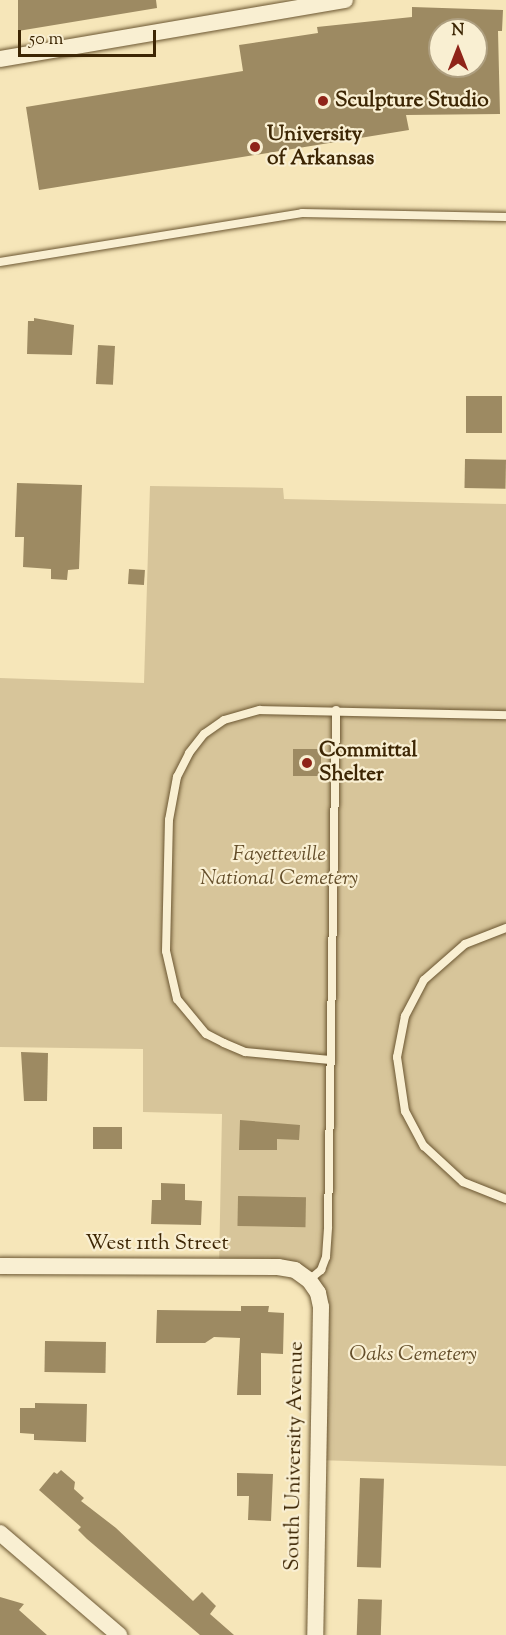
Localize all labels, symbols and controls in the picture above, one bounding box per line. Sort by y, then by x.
scale bar [21,18,159,56]
north arrow [428,18,488,78]
text: N [452,20,464,43]
text: 50 m [29,27,63,53]
place label: Sculpture Studio [335,88,489,114]
marker: Sculpture Studio [316,94,330,108]
place label: University of Arkansas [267,122,374,172]
marker: University of Arkansas [248,140,262,154]
place label: Committal Shelter [319,738,417,788]
marker: Committal Shelter [300,756,314,770]
park label: Fayetteville National Cemetery [200,842,358,892]
street label: West 11th Street [85,1231,229,1257]
street label: South University Avenue [280,1341,310,1571]
park label: Oaks Cemetery [349,1342,477,1368]

